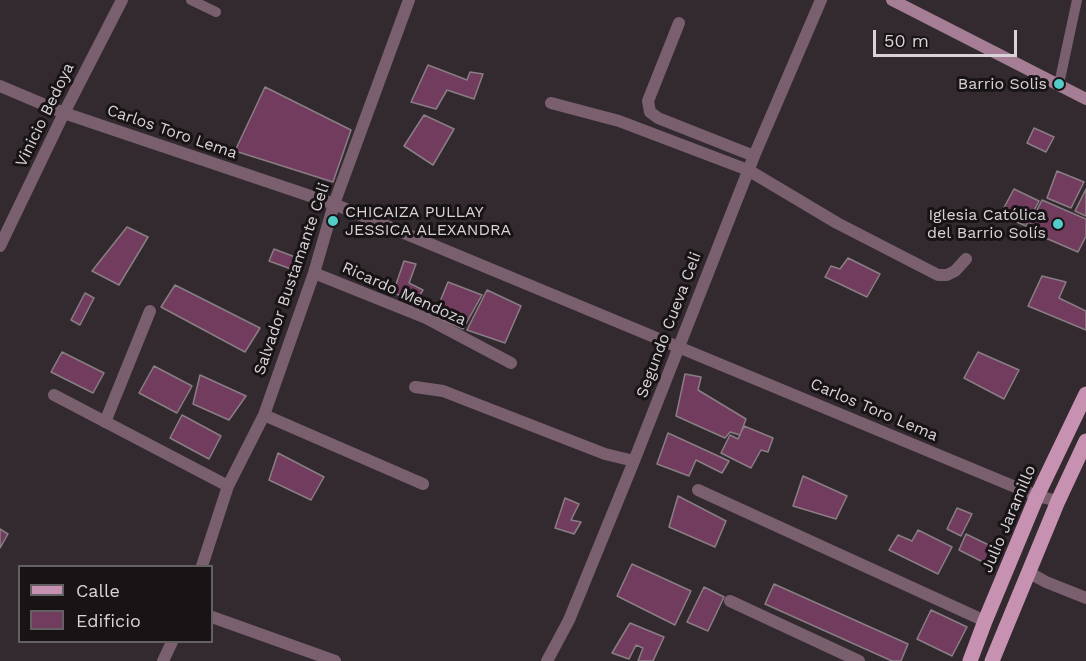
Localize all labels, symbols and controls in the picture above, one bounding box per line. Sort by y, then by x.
scale bar [876,18,1020,56]
text: 50 m [884,30,929,51]
street label: Vinicio Bedoya [12,60,78,170]
place label: Barrio Solis [958,74,1047,94]
marker: Barrio Solis [1052,77,1066,91]
street label: Carlos Toro Lema [104,101,240,163]
street label: Salvador Bustamante Celi [250,180,334,378]
place label: CHICAIZA PULLAY JESSICA ALEXANDRA [345,202,511,240]
place label: Iglesia Católica del Barrio Solís [927,205,1046,243]
marker: CHICAIZA PULLAY JESSICA ALEXANDRA [326,214,340,228]
marker: Iglesia Católica del Barrio Solís [1051,217,1065,231]
street label: Segundo Cueva Celi [632,249,706,401]
street label: Ricardo Mendoza [339,258,469,330]
street label: Carlos Toro Lema [807,374,941,446]
street label: Julio Jaramillo [978,462,1040,576]
legend [18,565,213,643]
text: Calle [76,580,120,601]
text: Edificio [76,610,141,631]

